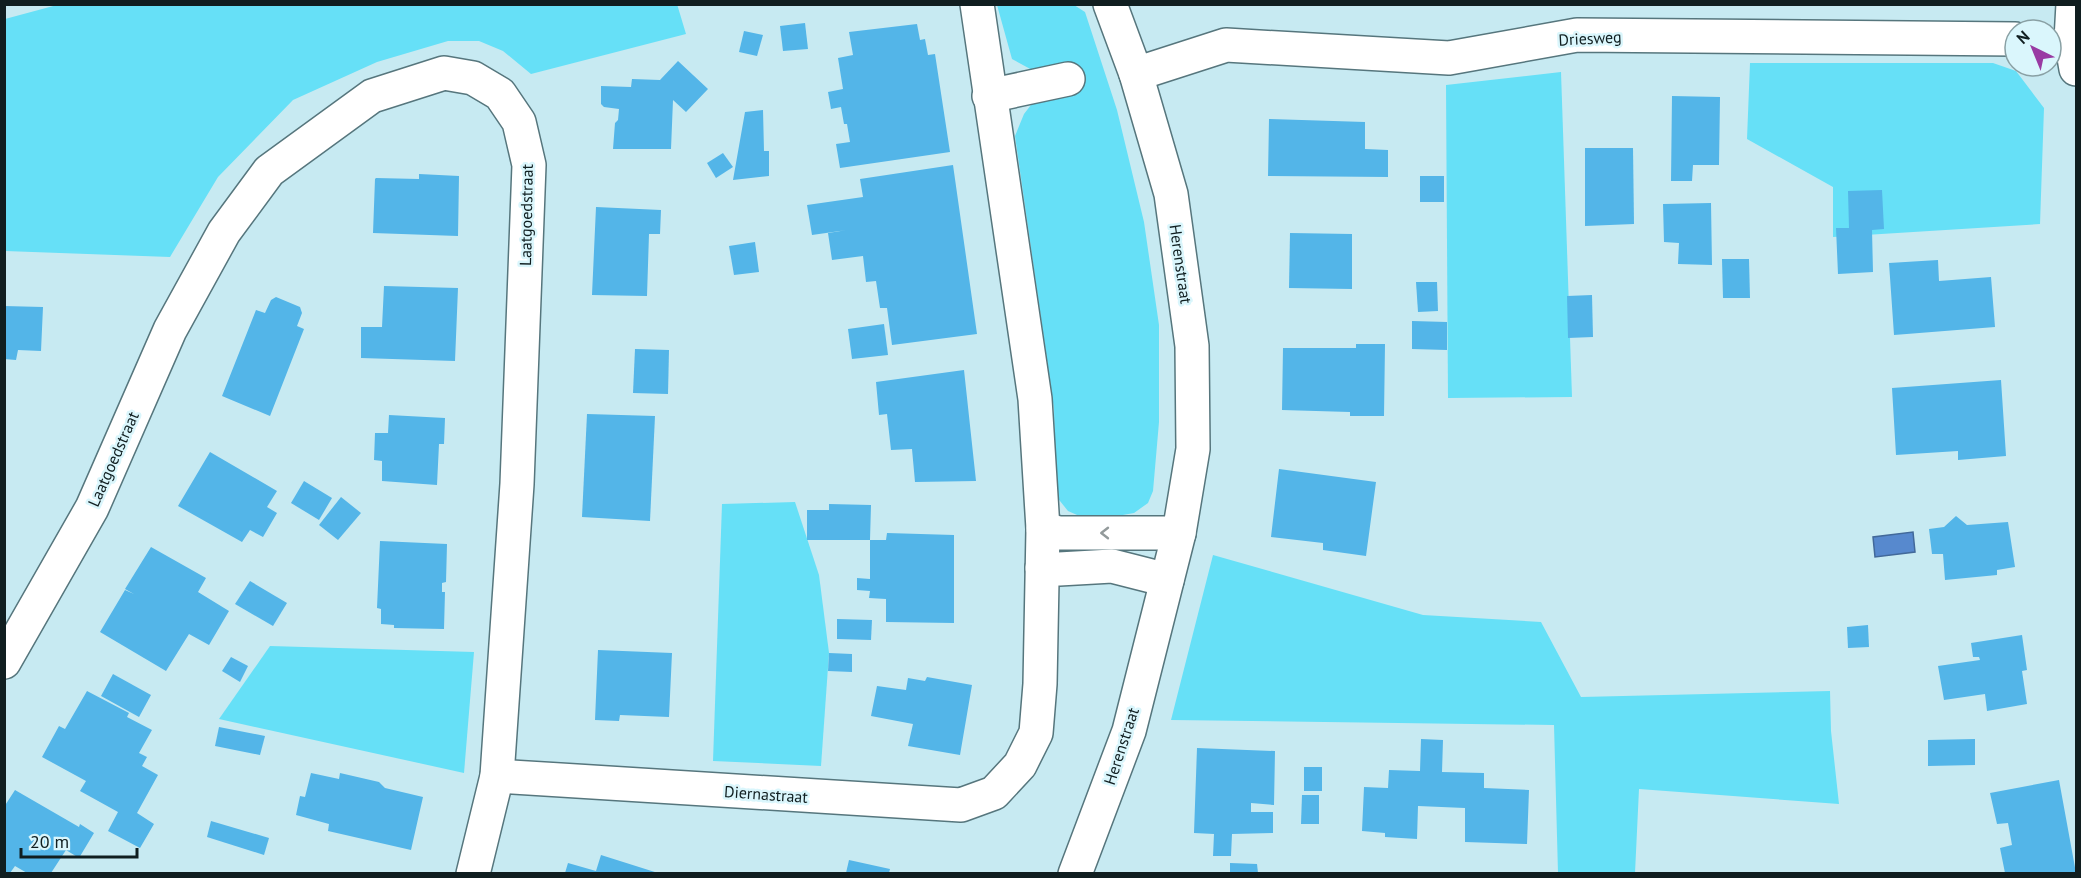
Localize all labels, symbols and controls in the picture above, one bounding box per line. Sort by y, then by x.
north arrow [2003,18,2063,78]
street label: Driesweg [1558,26,1622,50]
text: N [2012,26,2033,48]
street label: Laatgoedstraat [515,163,537,266]
street label: Herenstraat [1166,223,1197,306]
street label: Laatgoedstraat [83,408,143,510]
one-way arrow [1101,527,1110,539]
street label: Herenstraat [1099,704,1143,787]
street label: Diernastraat [723,781,809,807]
scale bar [21,821,136,859]
text: 20 m [30,830,69,853]

